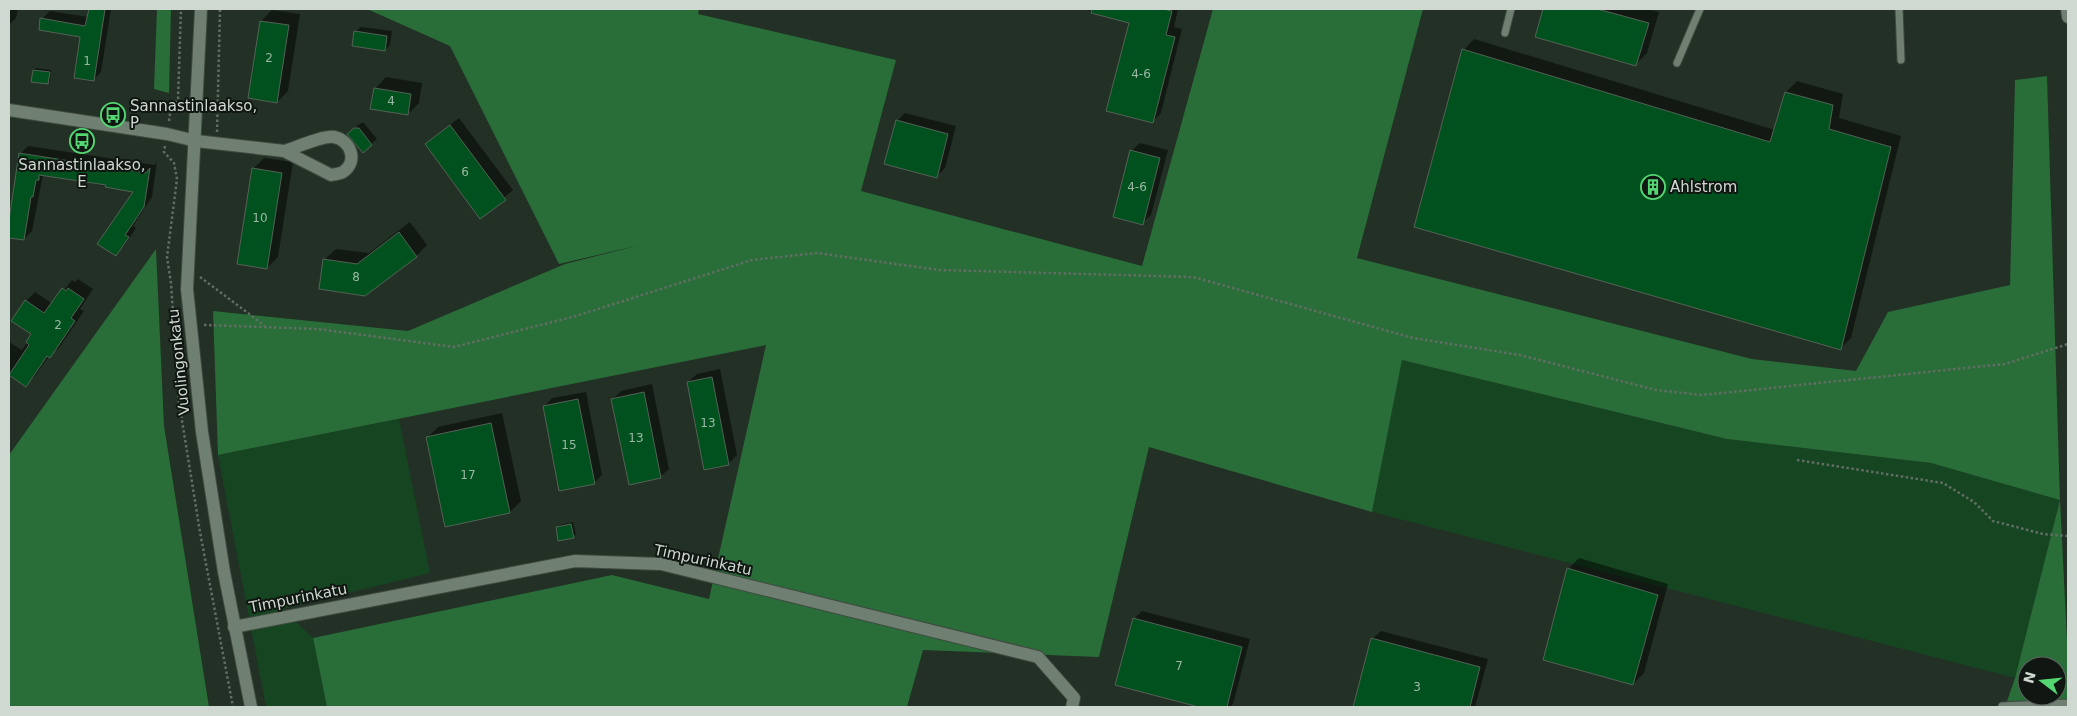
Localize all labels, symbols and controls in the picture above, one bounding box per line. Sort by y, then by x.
house number: 2 [265,51,273,65]
house number: 1 [83,54,91,68]
house number: 4-6 [1131,67,1151,81]
house number: 4 [387,94,395,108]
place label: Sannastinlaakso, P [130,97,257,132]
bus stop icon: Sannastinlaakso, P [100,102,126,128]
bus stop icon: Sannastinlaakso, E [69,128,95,154]
place label: Sannastinlaakso, E [18,156,146,191]
house number: 6 [461,165,469,179]
building icon: Ahlstrom [1640,174,1666,200]
place label: Ahlstrom [1670,178,1737,196]
house number: 4-6 [1127,180,1147,194]
house number: 10 [252,211,268,225]
house number: 8 [352,270,360,284]
street label: Vuolingonkatu [164,308,194,416]
house number: 2 [54,318,62,332]
house number: 13 [700,416,716,430]
house number: 13 [628,431,644,445]
house number: 15 [561,438,577,452]
house number: 17 [460,468,476,482]
street label: Timpurinkatu [652,541,753,579]
street label: Timpurinkatu [247,580,348,617]
north arrow [2017,656,2067,706]
house number: 7 [1175,659,1183,673]
text: N [2020,670,2039,685]
house number: 3 [1413,680,1421,694]

